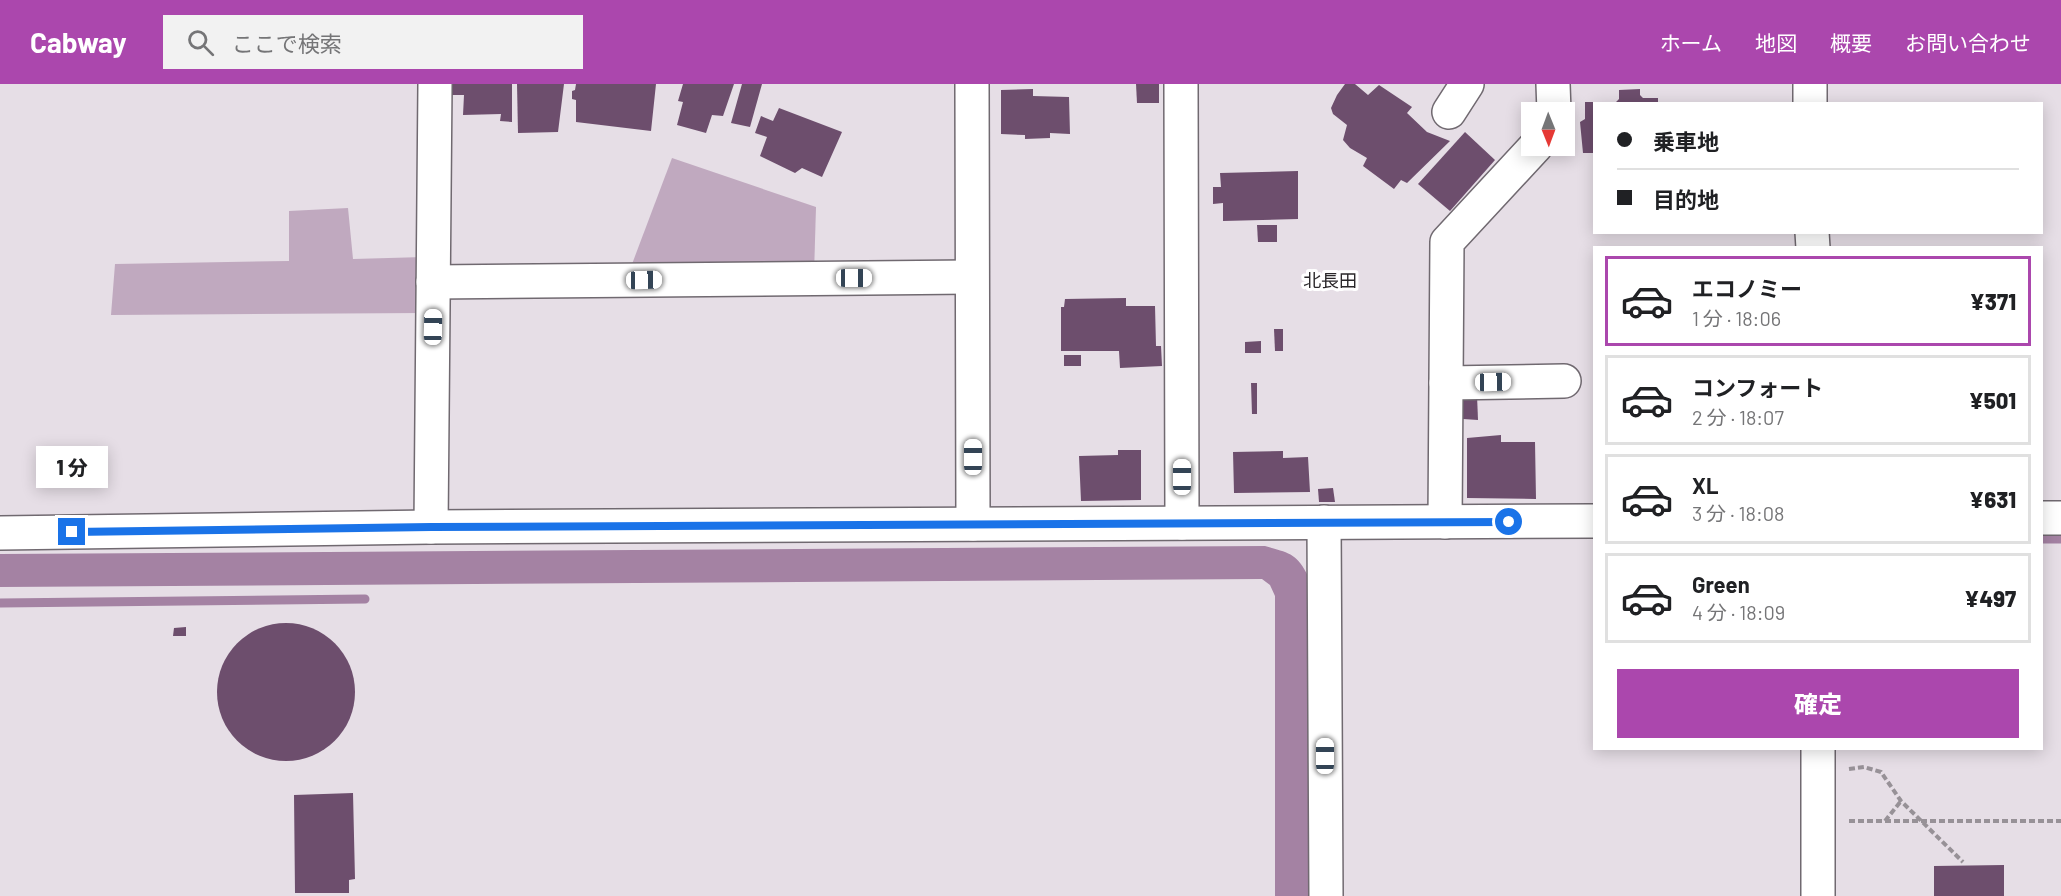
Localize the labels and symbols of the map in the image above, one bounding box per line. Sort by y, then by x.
north arrow [1521,102,1575,156]
car [836,269,872,287]
district label: 北長田 [1303,269,1357,291]
car [626,271,662,289]
car [424,309,442,345]
car [1475,373,1511,391]
car [964,439,982,475]
callout: 1 分 [36,445,108,487]
car [1173,459,1191,495]
route start [1495,508,1522,535]
route end [58,518,85,545]
car [1316,738,1334,774]

